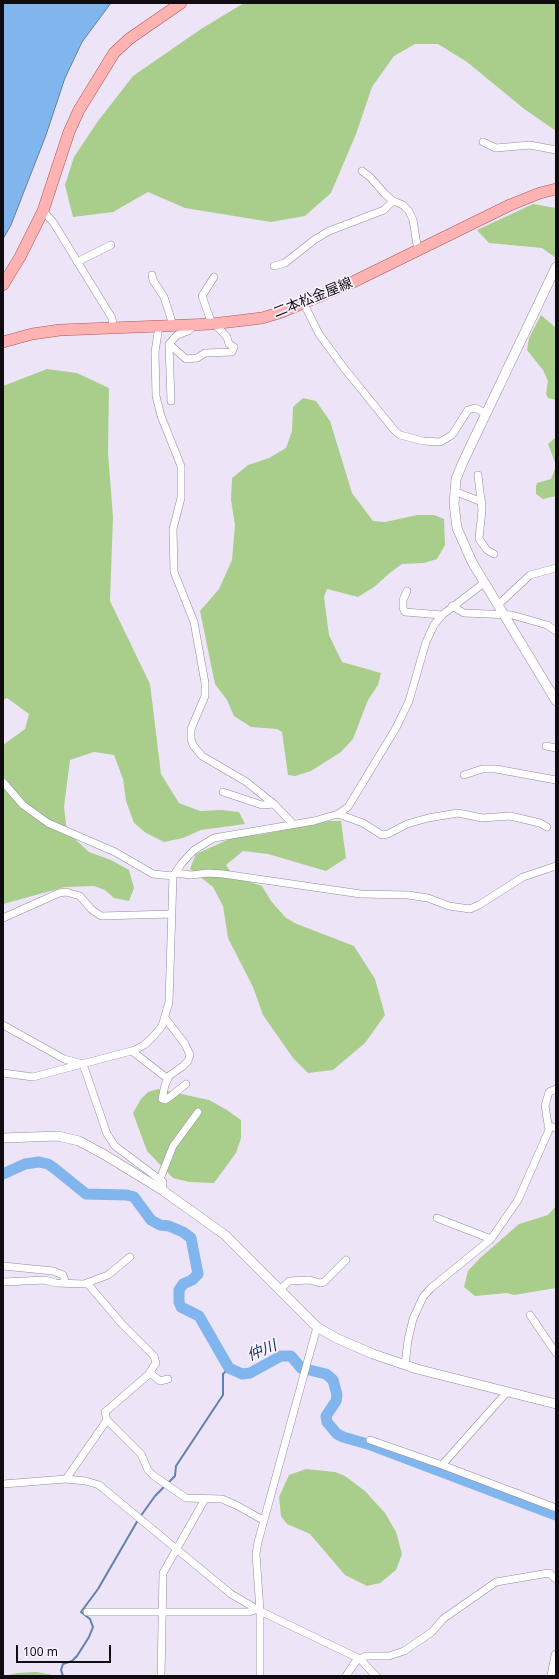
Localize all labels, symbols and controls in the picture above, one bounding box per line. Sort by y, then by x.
street label: 二本松金屋線 [271,274,355,322]
water label: 仲川 [245,1337,279,1365]
scale bar [18,1637,113,1663]
text: 100 m [23,1643,58,1660]

